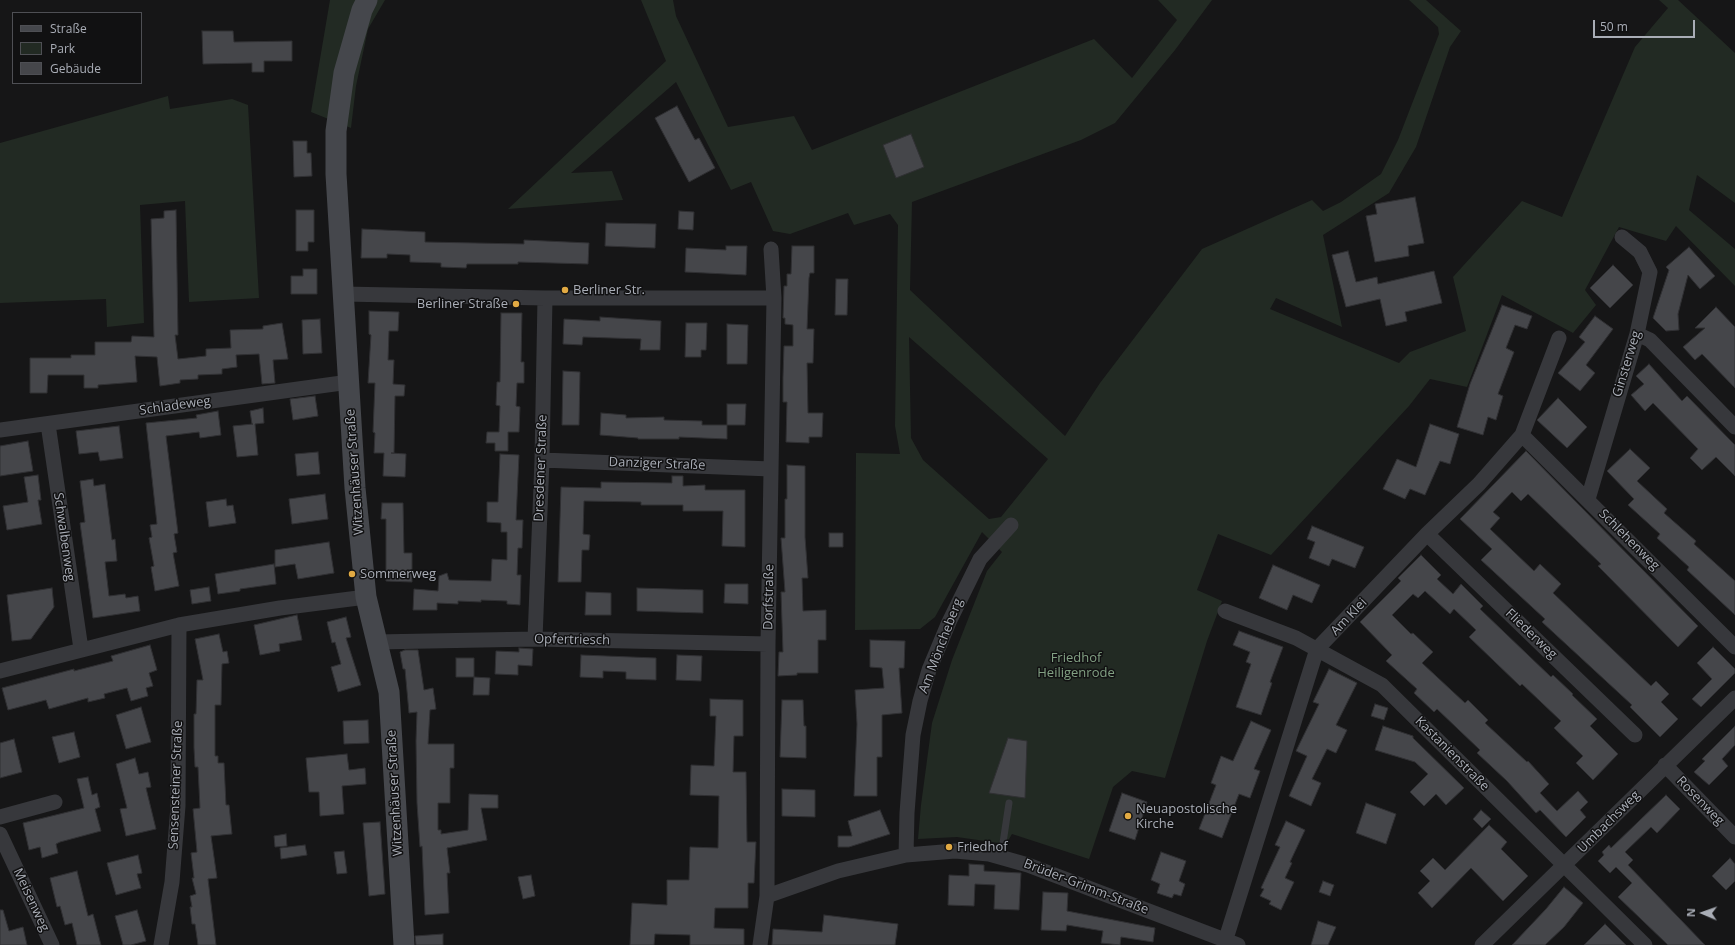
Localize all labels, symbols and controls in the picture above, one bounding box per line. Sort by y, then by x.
legend [12,12,142,84]
scale bar [1595,12,1697,38]
text: 50 m [1600,18,1628,35]
text: Straße [50,20,87,37]
text: Park [50,40,75,57]
text: Gebäude [50,60,101,77]
place label: Berliner Str. [573,282,645,298]
marker: Berliner Str. [560,285,570,295]
place label: Berliner Straße [417,296,508,312]
marker: Berliner Straße [511,299,521,309]
street label: Ginsterweg [1610,329,1644,399]
street label: Schladeweg [139,393,211,419]
street label: Witzenhäuser Straße [343,408,367,536]
street label: Dresdener Straße [531,414,551,522]
street label: Danziger Straße [608,455,706,473]
street label: Schwalbenweg [50,492,78,582]
street label: Schlehenweg [1595,506,1663,574]
street label: Dorfstraße [761,564,777,630]
place label: Sommerweg [360,566,436,582]
marker: Sommerweg [347,569,357,579]
street label: Am Klei [1328,595,1370,639]
street label: Am Möncheberg [916,596,966,696]
street label: Fliederweg [1502,606,1560,662]
street label: Opfertriesch [534,632,610,648]
park label: Friedhof Heiligenrode [1037,650,1115,681]
street label: Kastanienstraße [1412,714,1492,794]
street label: Sensensteiner Straße [166,720,186,850]
street label: Witzenhäuser Straße [384,730,406,856]
street label: Rosenweg [1673,773,1727,829]
street label: Umbachsweg [1575,788,1643,856]
place label: Neuapostolische Kirche [1136,801,1237,832]
marker: Neuapostolische Kirche [1123,811,1133,821]
place label: Friedhof [957,839,1008,855]
marker: Friedhof [944,842,954,852]
street label: Brüder-Grimm-Straße [1021,856,1151,918]
street label: Meisenweg [10,866,52,934]
north arrow [1683,893,1723,933]
text: N [1683,908,1698,917]

